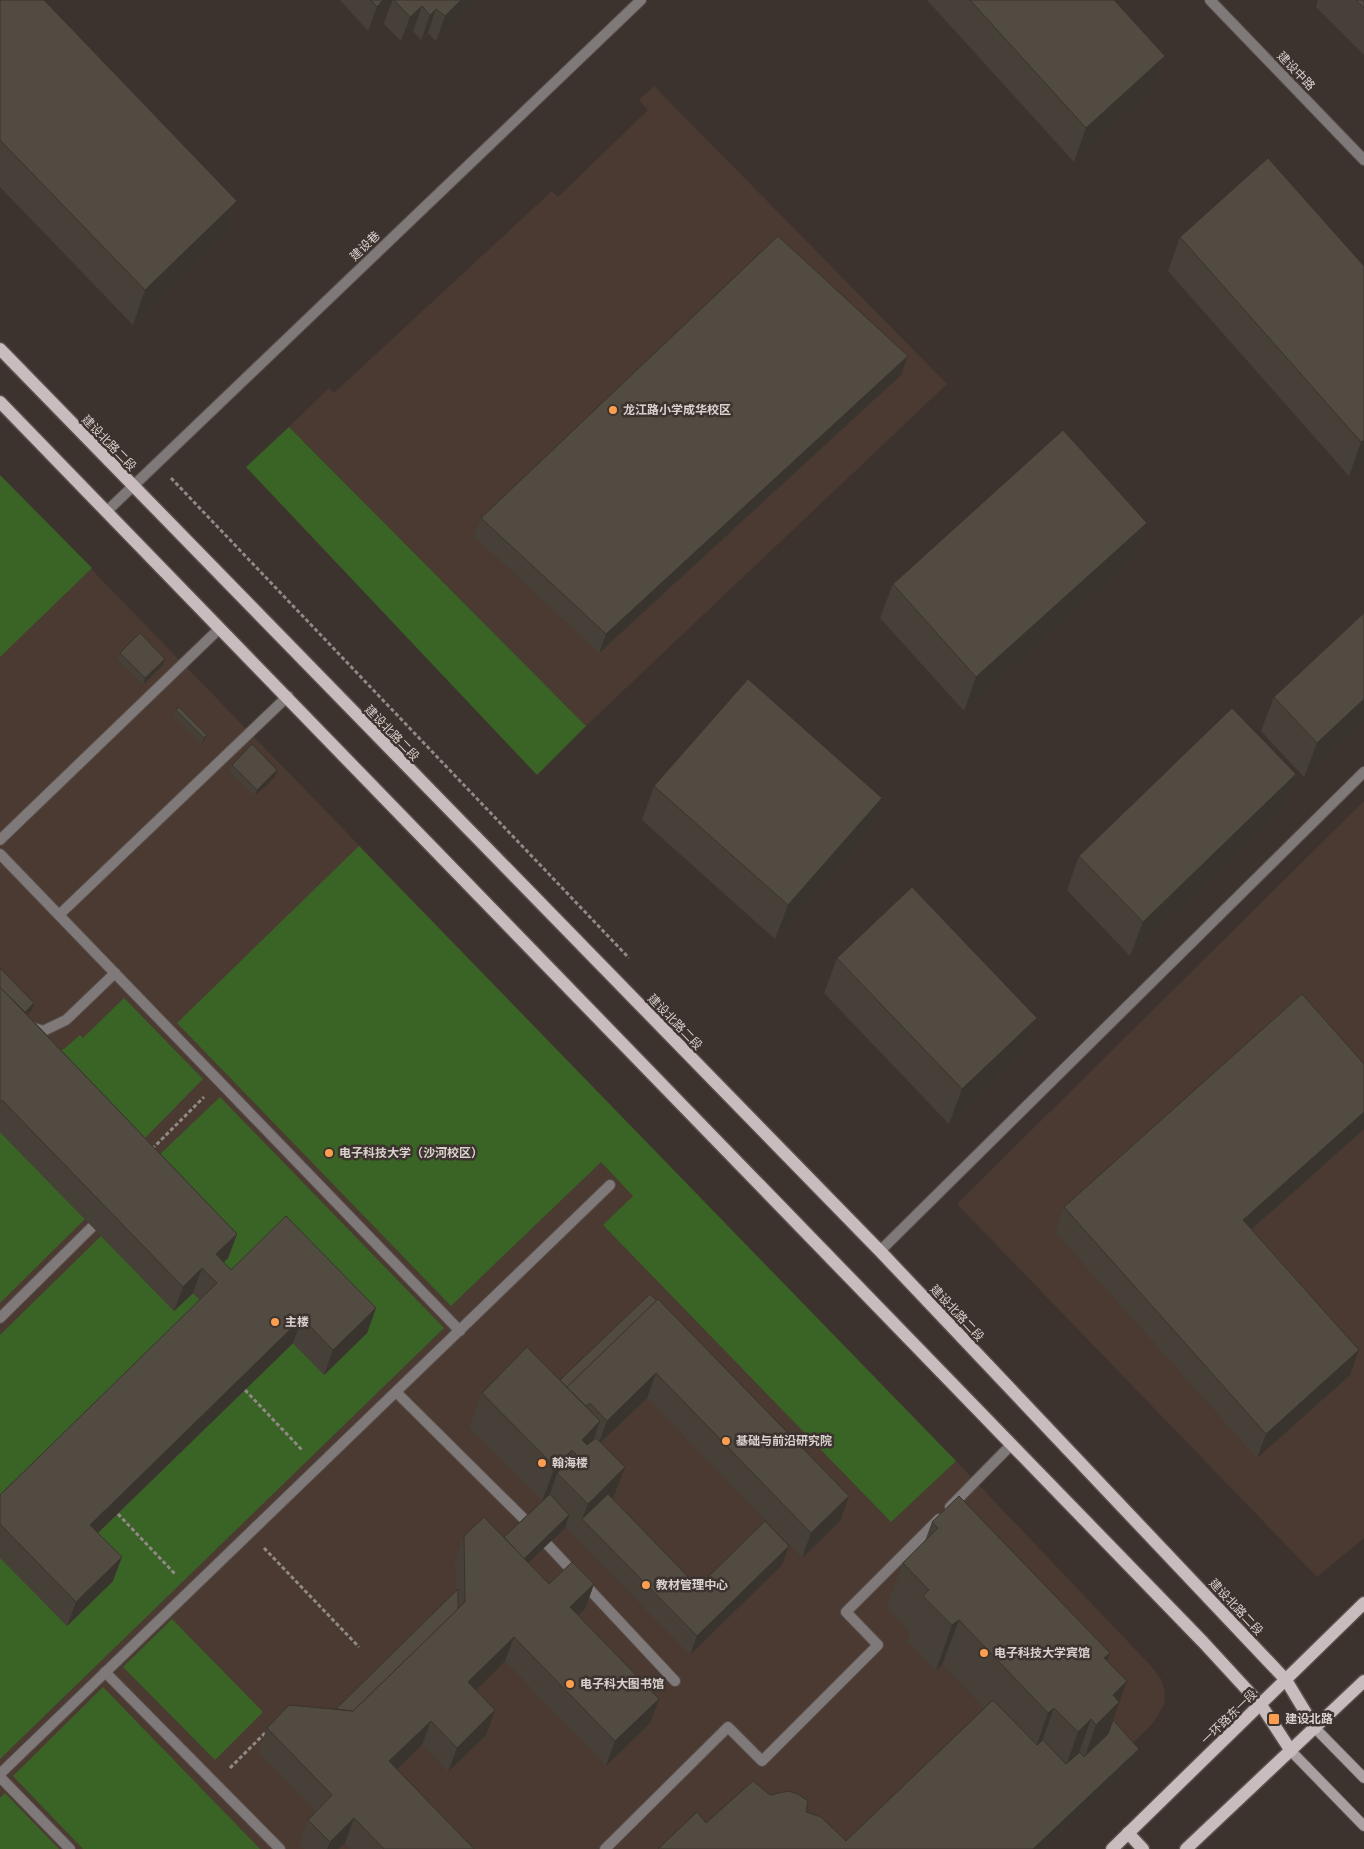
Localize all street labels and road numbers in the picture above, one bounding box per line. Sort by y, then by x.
street label: 建设中路 [1274,49,1318,93]
street label: 建设巷 [347,228,383,264]
street label: 建设北路二段 [79,412,139,474]
street label: 建设北路二段 [362,702,422,764]
street label: 建设北路二段 [645,991,705,1053]
street label: 建设北路二段 [927,1282,987,1344]
street label: 建设北路二段 [1206,1576,1266,1638]
street label: 一环路东一段 [1198,1687,1260,1747]

